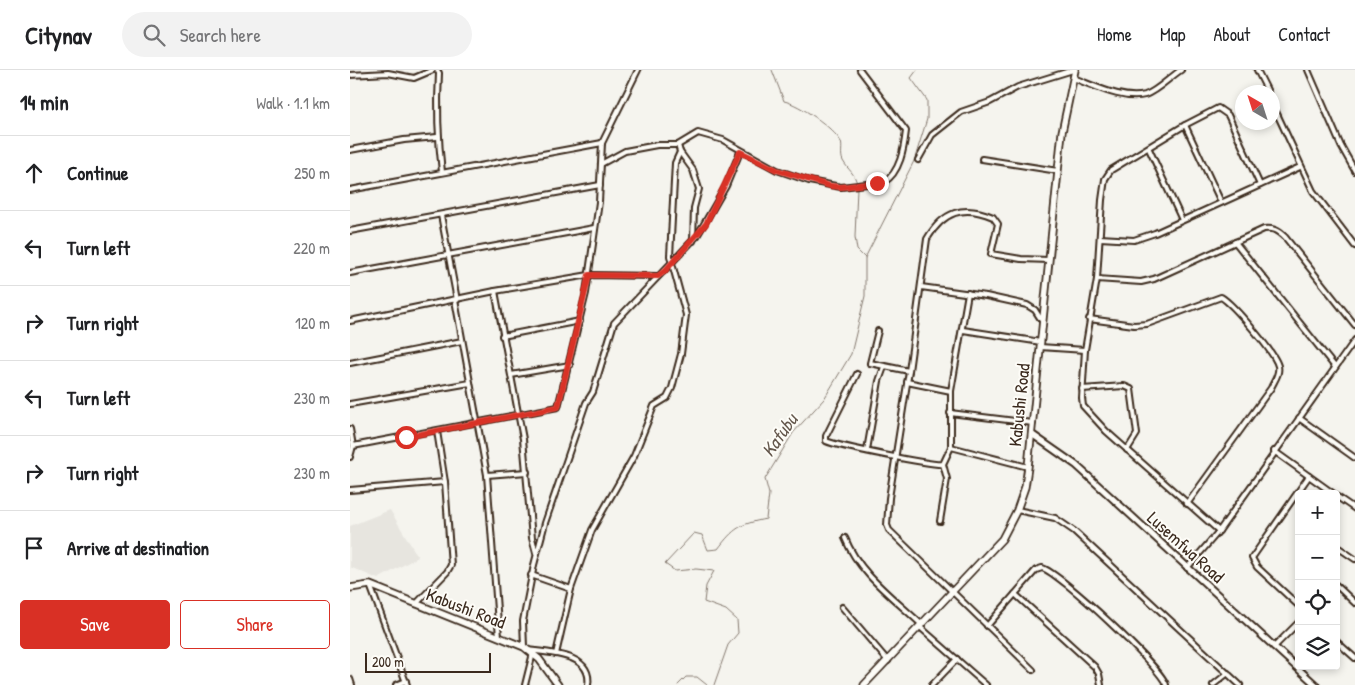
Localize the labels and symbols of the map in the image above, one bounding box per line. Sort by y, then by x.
north arrow [1235,85,1280,130]
route end [866,172,889,195]
street label: Kabushi Road [1002,362,1036,448]
water label: Kafubu [755,407,804,462]
route start [395,426,418,449]
street label: Lusemfwa Road [1142,506,1230,588]
street label: Kabushi Road [423,581,509,635]
scale bar [365,650,491,673]

